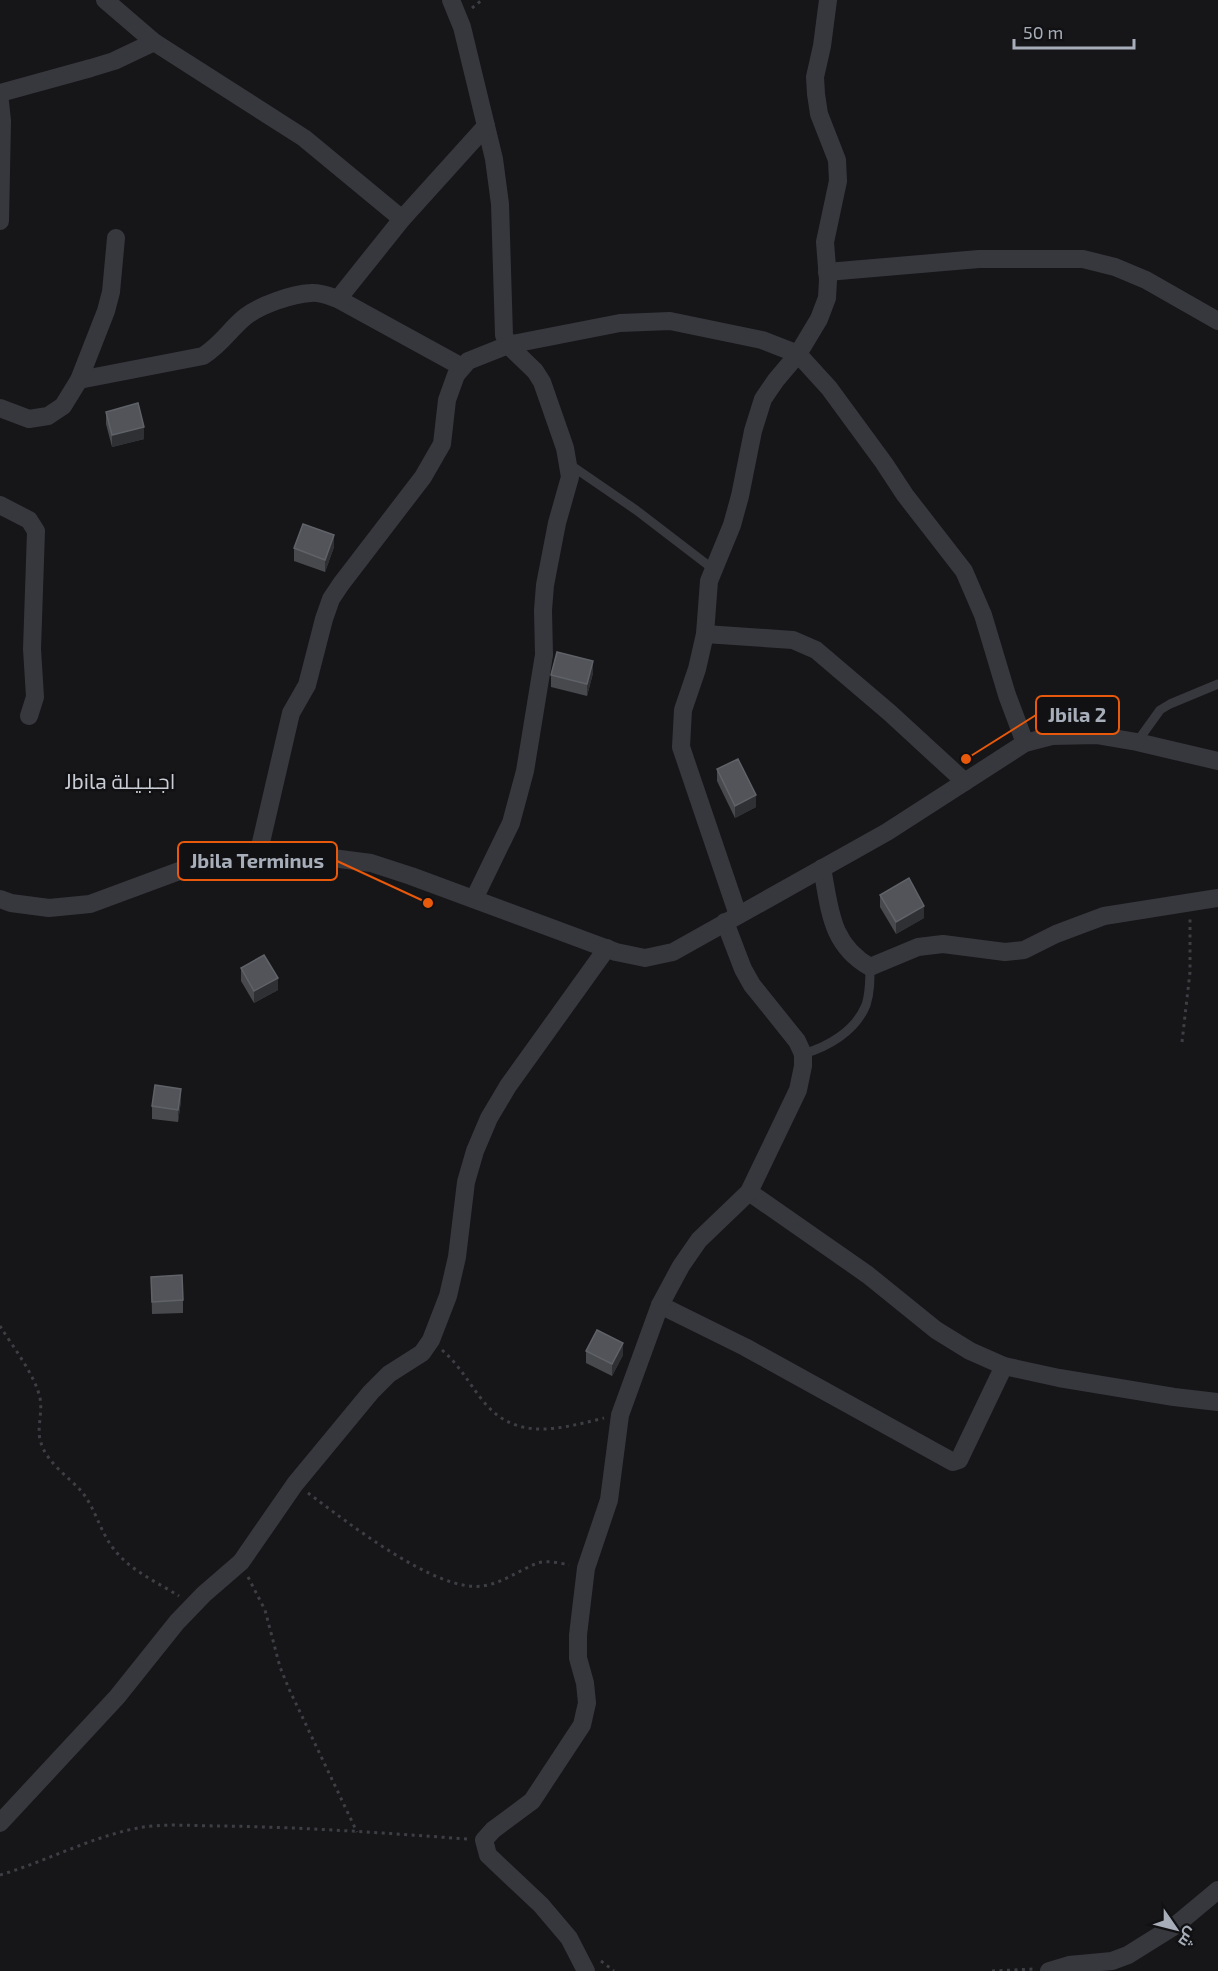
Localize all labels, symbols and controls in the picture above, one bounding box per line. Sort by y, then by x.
scale bar [1014,12,1134,50]
text: 50 m [1023,21,1063,43]
callout: Jbila 2 [1036,696,1119,734]
text: Jbila 2 [1048,702,1106,726]
district label: Jbila اجـبـيـلة [65,768,175,793]
callout: Jbila Terminus [178,842,337,880]
text: Jbila Terminus [190,848,324,872]
north arrow [1146,1899,1206,1959]
text: ش [1174,1923,1202,1952]

